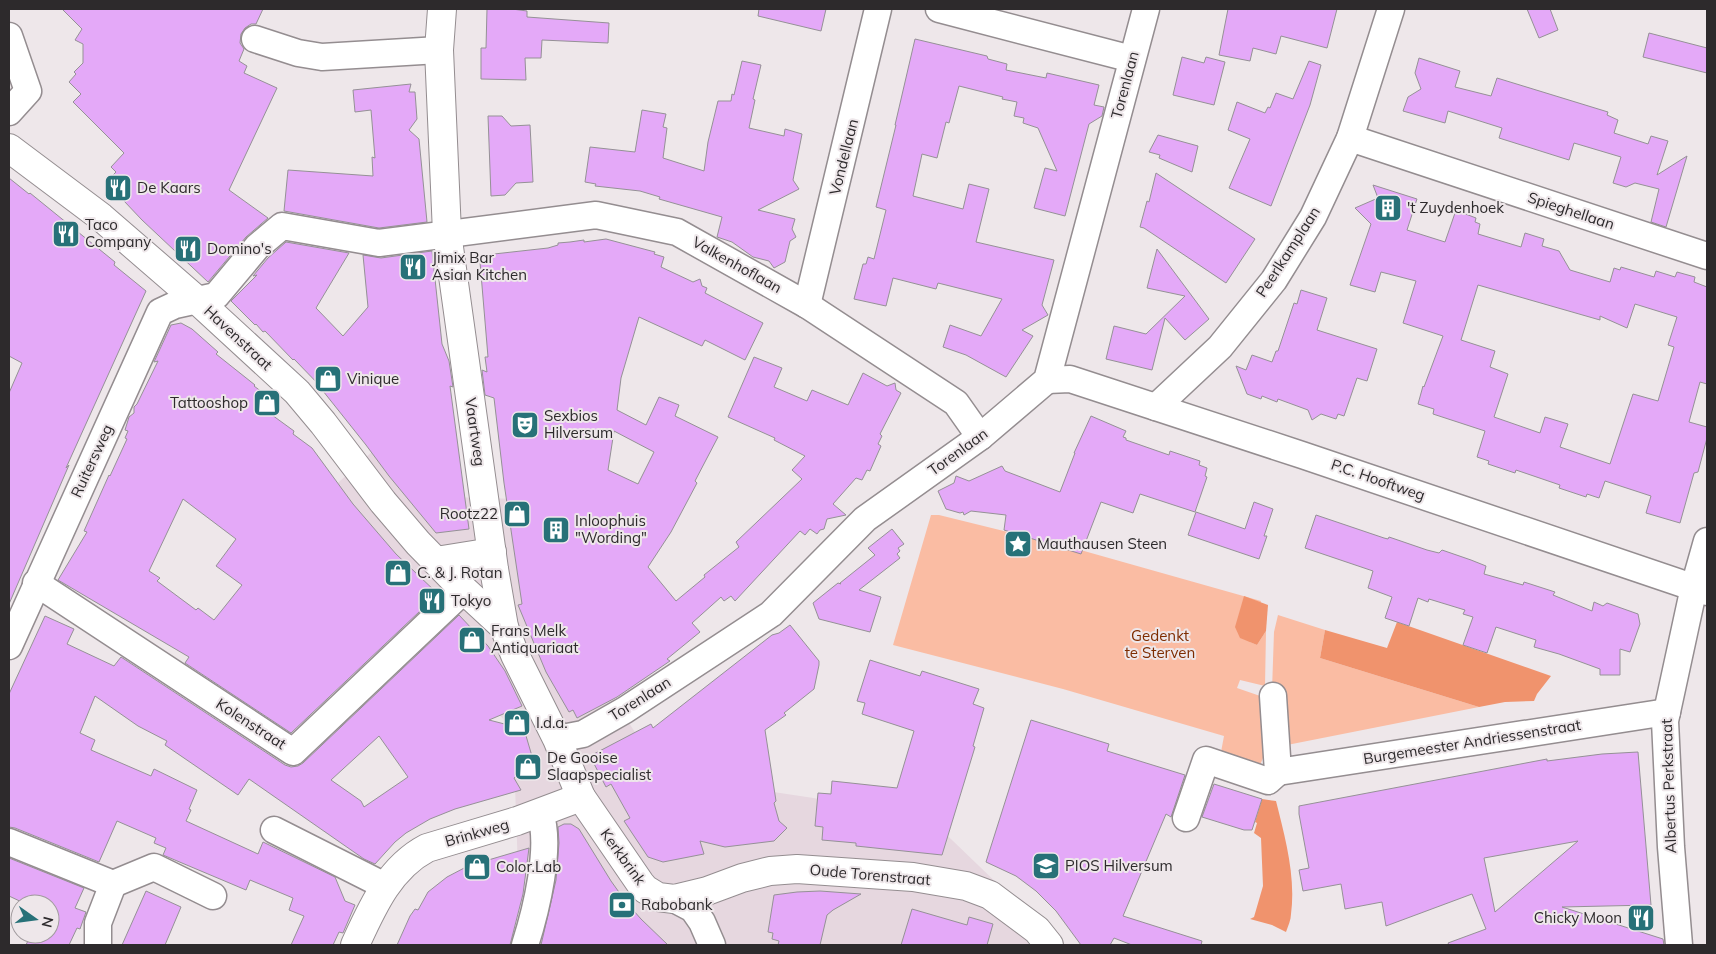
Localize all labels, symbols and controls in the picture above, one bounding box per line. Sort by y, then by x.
street label: Torenlaan [1106,49,1143,121]
street label: Vondellaan [825,117,862,197]
restaurant icon: De Kaars [103,173,133,203]
place label: De Kaars [137,178,201,197]
street label: Spieghellaan [1525,188,1617,233]
building icon: 't Zuydenhoek [1373,193,1403,223]
place label: 't Zuydenhoek [1407,198,1504,217]
street label: Peerlkamplaan [1251,203,1324,300]
place label: Taco Company [85,215,151,251]
restaurant icon: Taco Company [51,219,81,249]
street label: Valkenhoflaan [689,232,785,297]
restaurant icon: Domino's [173,234,203,264]
place label: Domino's [207,239,272,258]
place label: Jimix Bar Asian Kitchen [432,248,527,284]
restaurant icon: Jimix Bar Asian Kitchen [398,252,428,282]
street label: Havenstraat [200,301,276,374]
shop icon: Vinique [313,364,343,394]
place label: Vinique [347,369,399,388]
shop icon: Tattooshop [252,388,282,418]
place label: Tattooshop [170,393,248,412]
street label: Vaartweg [461,396,490,467]
place label: Sexbios Hilversum [544,406,613,442]
theatre icon: Sexbios Hilversum [510,410,540,440]
street label: Ruitersweg [66,421,117,500]
street label: Torenlaan [924,424,991,480]
street label: P.C. Hooftweg [1329,455,1428,505]
shop icon: Rootz22 [502,499,532,529]
place label: Rootz22 [440,504,498,523]
place label: Inloophuis "Wording" [575,511,647,547]
building icon: Inloophuis "Wording" [541,515,571,545]
place icon: Mauthausen Steen [1003,529,1033,559]
place label: Mauthausen Steen [1037,534,1167,553]
shop icon: C. & J. Rotan [383,558,413,588]
place label: C. & J. Rotan [417,563,503,582]
restaurant icon: Tokyo [417,586,447,616]
place label: Tokyo [451,591,491,610]
place label: Frans Melk Antiquariaat [491,621,579,657]
shop icon: Frans Melk Antiquariaat [457,625,487,655]
park label: Gedenkt te Sterven [1125,626,1195,662]
street label: Torenlaan [605,672,674,725]
street label: Kolenstraat [213,694,290,753]
shop icon: I.d.a. [502,708,532,738]
place label: I.d.a. [536,713,568,732]
street label: Burgemeester Andriessenstraat [1362,715,1582,768]
street label: Albertus Perkstraat [1657,718,1680,854]
place label: De Gooise Slaapspecialist [547,748,651,784]
shop icon: De Gooise Slaapspecialist [513,752,543,782]
street label: Brinkweg [443,814,511,851]
street label: Kerkbrink [597,825,650,889]
school or university icon: PIOS Hilversum [1031,851,1061,881]
shop icon: Color.Lab [462,852,492,882]
place label: PIOS Hilversum [1065,856,1173,875]
place label: Color.Lab [496,857,561,876]
street label: Oude Torenstraat [809,860,931,889]
bank icon: Rabobank [607,890,637,920]
north arrow [10,894,60,944]
place label: Rabobank [641,895,713,914]
restaurant icon: Chicky Moon [1626,903,1656,933]
place label: Chicky Moon [1534,908,1622,927]
text: N [38,915,58,929]

